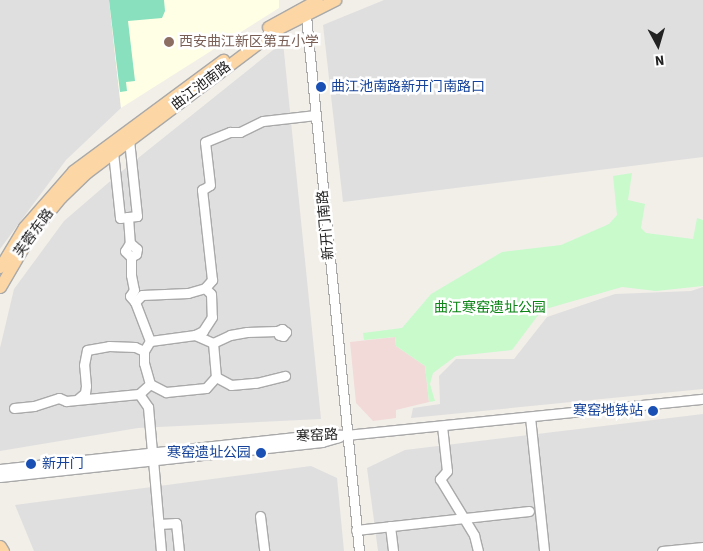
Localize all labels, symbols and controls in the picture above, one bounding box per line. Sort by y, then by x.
north arrow [633,20,683,70]
place label: 西安曲江新区第五小学 [179,34,319,50]
marker: 西安曲江新区第五小学 [163,36,175,48]
text: N [654,49,665,70]
street label: 曲江池南路 [168,58,234,114]
place label: 曲江池南路新开门南路口 [331,79,485,95]
marker: 曲江池南路新开门南路口 [315,81,327,93]
street label: 新开门南路 [315,189,337,261]
street label: 芙蓉东路 [11,205,57,261]
park label: 曲江寒窑遗址公园 [434,300,546,316]
place label: 寒窑地铁站 [573,403,643,419]
marker: 寒窑地铁站 [647,405,659,417]
street label: 寒窑路 [296,427,338,445]
place label: 寒窑遗址公园 [167,445,251,461]
marker: 寒窑遗址公园 [255,447,267,459]
place label: 新开门 [42,456,84,472]
marker: 新开门 [24,457,38,471]

